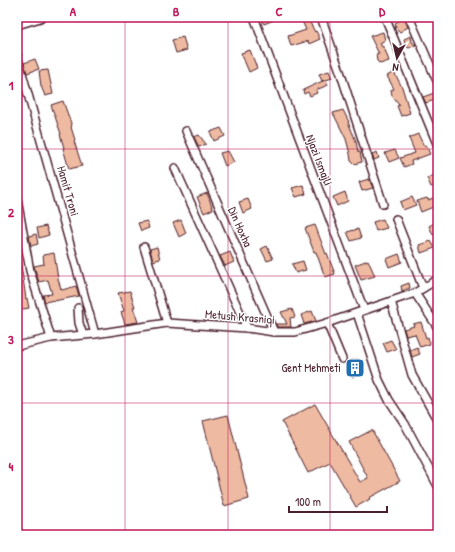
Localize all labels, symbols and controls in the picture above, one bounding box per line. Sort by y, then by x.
text: A [70,2,77,20]
text: B [173,2,180,20]
text: C [275,2,283,20]
text: D [379,2,386,20]
north arrow [377,38,417,78]
text: N [392,61,399,75]
text: 1 [9,76,14,94]
street label: Njazi Ismajli [302,132,337,188]
street label: Hamit Troni [53,164,84,218]
text: 2 [8,203,15,221]
street label: Din Hoxha [224,204,257,250]
street label: Metush Krasniqi [205,305,276,328]
text: 3 [8,330,14,348]
building icon: Gent Mehmeti [344,357,366,379]
place label: Gent Mehmeti [281,359,341,376]
text: 4 [9,457,14,475]
scale bar [289,488,387,514]
text: 100 m [295,493,321,510]

